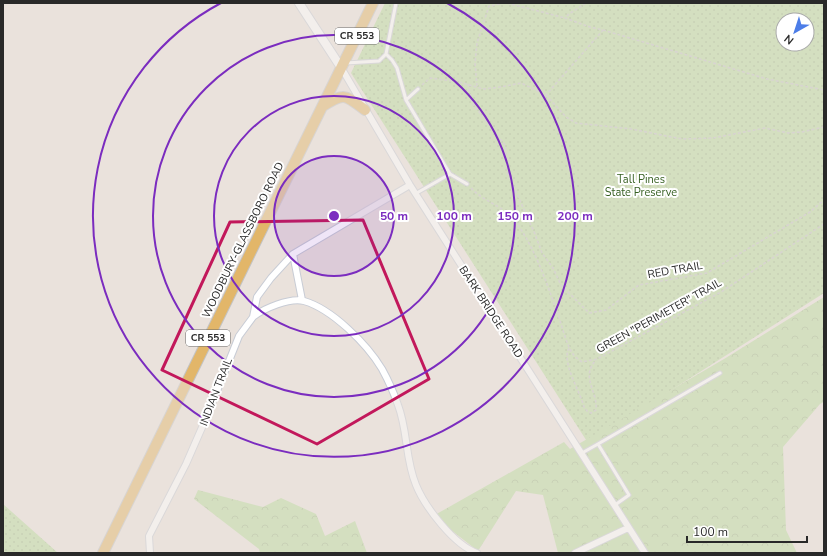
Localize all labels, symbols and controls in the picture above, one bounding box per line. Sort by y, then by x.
north arrow [775,12,815,52]
road number: CR 553 [335,28,379,44]
text: N [781,31,797,48]
street label: WOODBURY-GLASSBORO ROAD [199,159,287,321]
park label: Tall Pines State Preserve [605,172,677,200]
text: 50 m [380,208,408,224]
text: 100 m [436,208,472,224]
text: 150 m [497,208,533,224]
text: 200 m [557,208,593,224]
centre of rings [327,209,341,223]
street label: RED TRAIL [646,258,704,282]
street label: BARK BRIDGE ROAD [456,263,526,361]
street label: GREEN "PERIMETER" TRAIL [594,275,724,357]
road number: CR 553 [186,330,230,346]
street label: INDIAN TRAIL [196,356,236,428]
scale bar [687,518,807,544]
text: 100 m [693,524,728,540]

